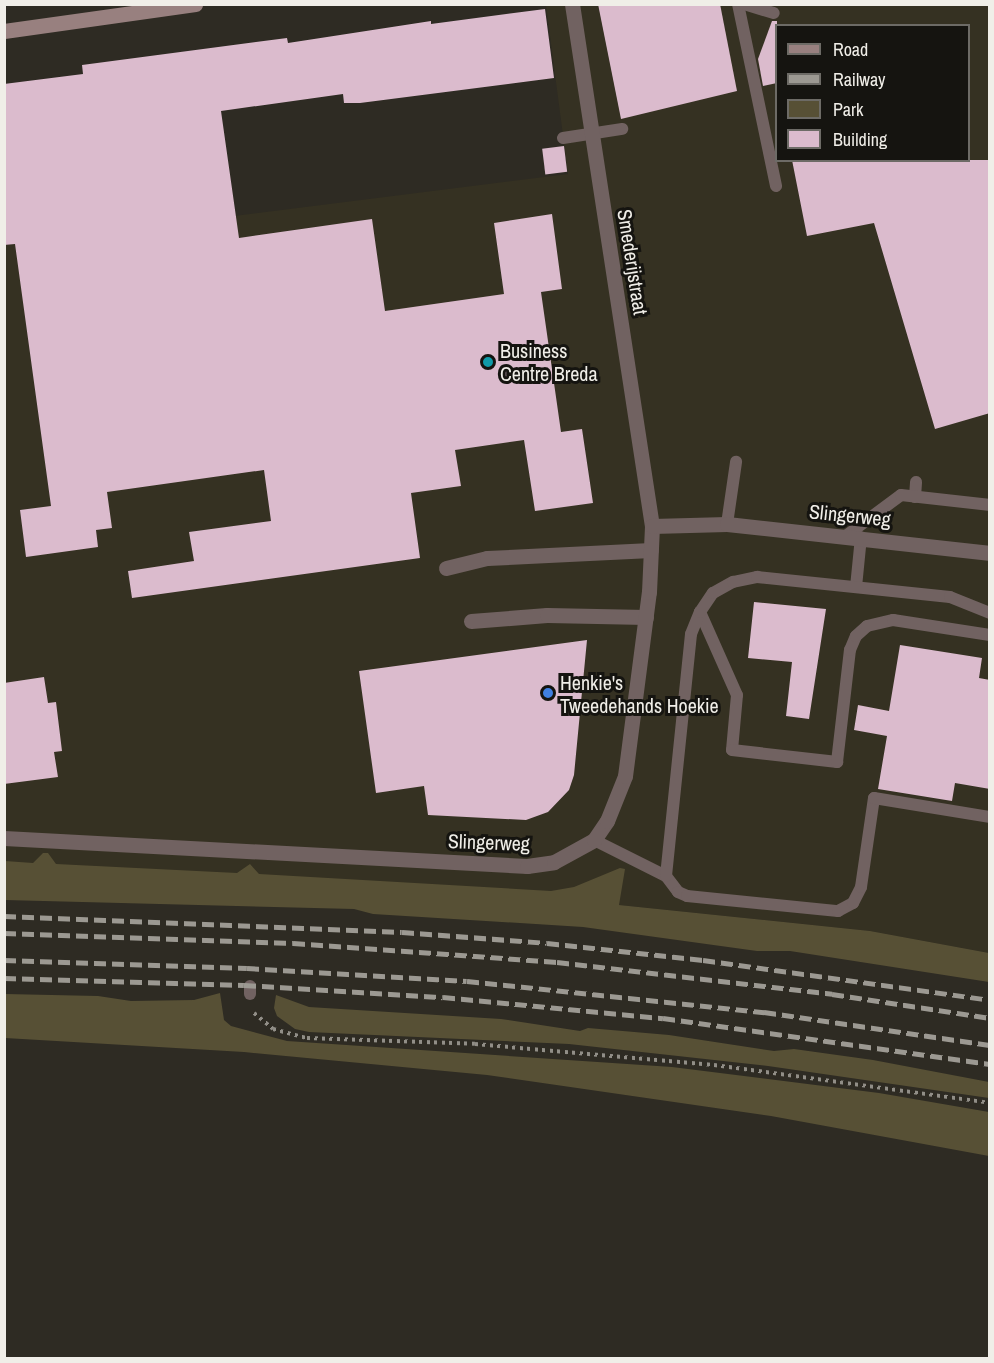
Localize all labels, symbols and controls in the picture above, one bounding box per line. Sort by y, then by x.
legend [775,24,970,162]
text: Road [833,37,868,62]
text: Railway [833,67,886,92]
text: Park [833,97,863,122]
text: Building [833,127,887,152]
street label: Smederijstraat [613,207,653,317]
place label: Business Centre Breda [500,338,598,385]
marker: Business Centre Breda [481,355,495,369]
street label: Slingerweg [808,499,892,531]
place label: Henkie's Tweedehands Hoekie [560,670,719,717]
marker: Henkie's Tweedehands Hoekie [541,686,555,700]
street label: Slingerweg [448,829,530,855]

